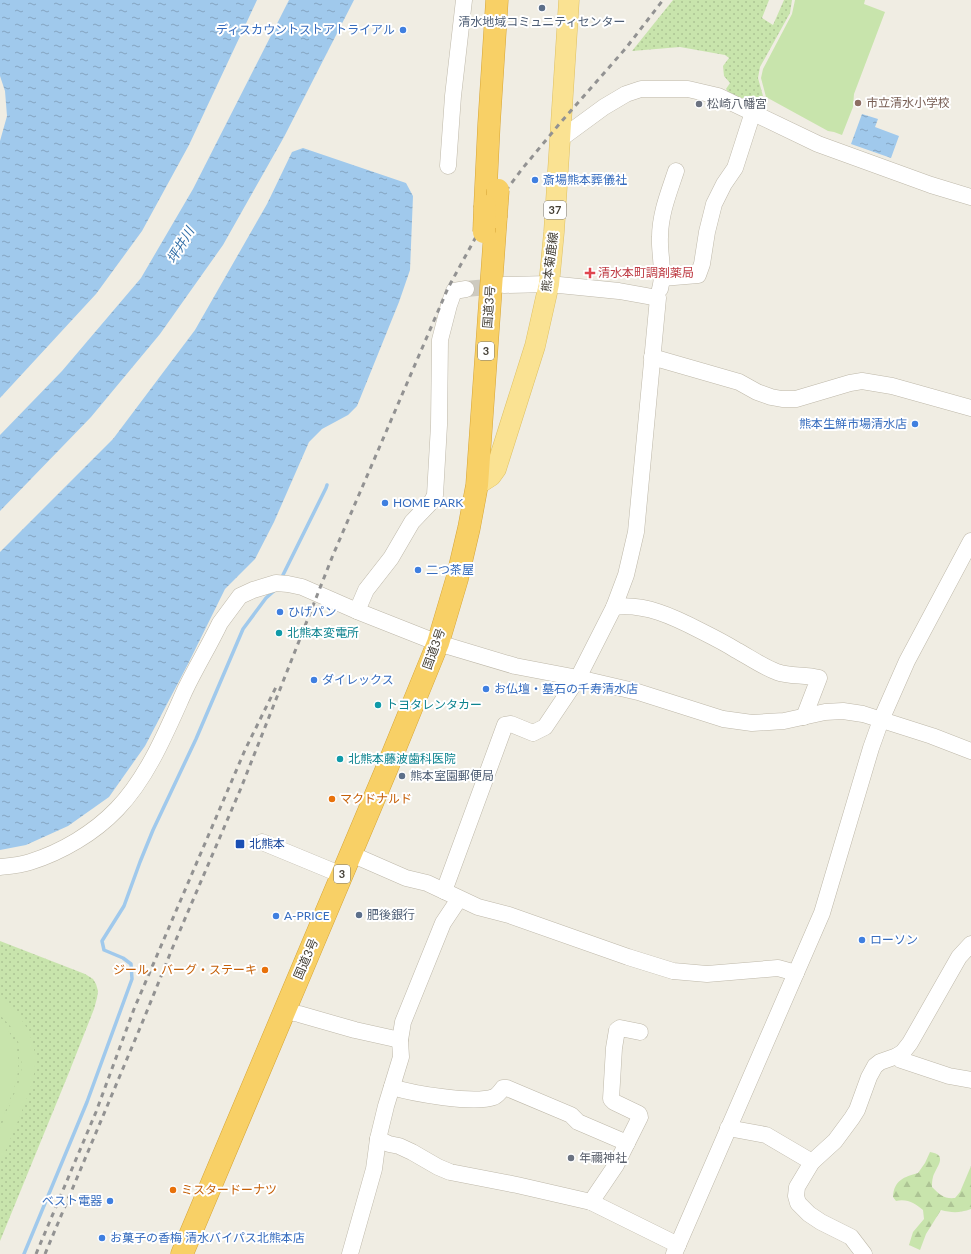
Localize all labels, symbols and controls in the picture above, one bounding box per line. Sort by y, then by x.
marker: 清水地域コミュニティセンター [537,3,547,13]
place label: 清水地域コミュニティセンター [458,14,626,29]
place label: ディスカウントストアトライアル [216,22,395,37]
marker: ディスカウントストアトライアル [398,25,408,35]
place label: 市立清水小学校 [866,95,950,110]
place label: 松崎八幡宮 [707,96,767,111]
marker: 市立清水小学校 [853,98,863,108]
marker: 松崎八幡宮 [694,99,704,109]
place label: 斎場熊本葬儀社 [543,172,627,187]
marker: 斎場熊本葬儀社 [530,175,540,185]
road number: 37 [544,201,566,219]
water label: 坪井川 [163,222,198,266]
street label: 熊本菊鹿線 [538,231,561,293]
place label: 清水本町調剤薬局 [598,265,694,280]
marker: 清水本町調剤薬局 [585,268,595,278]
street label: 国道3号 [480,285,497,329]
road number: 3 [478,342,494,360]
place label: 熊本生鮮市場清水店 [799,416,907,431]
marker: 熊本生鮮市場清水店 [910,419,920,429]
place label: HOME PARK [393,495,463,510]
marker: HOME PARK [380,498,390,508]
place label: 二つ茶屋 [426,562,474,577]
marker: 二つ茶屋 [413,565,423,575]
place label: ひげパン [288,604,337,619]
marker: ひげパン [275,607,285,617]
place label: 北熊本変電所 [287,625,359,640]
street label: 国道3号 [419,626,448,672]
marker: 北熊本変電所 [274,628,284,638]
place label: ダイレックス [322,672,394,687]
marker: ダイレックス [309,675,319,685]
place label: お仏壇・墓石の千寿清水店 [494,681,638,696]
marker: お仏壇・墓石の千寿清水店 [481,684,491,694]
place label: トヨタレンタカー [386,697,482,712]
marker: トヨタレンタカー [373,700,383,710]
place label: 北熊本藤波歯科医院 [348,751,456,766]
marker: 北熊本藤波歯科医院 [335,754,345,764]
place label: 熊本室園郵便局 [410,768,494,783]
marker: 熊本室園郵便局 [397,771,407,781]
place label: マクドナルド [340,791,412,806]
marker: マクドナルド [327,794,337,804]
place label: 北熊本 [249,836,285,851]
marker: 北熊本 [234,838,246,850]
road number: 3 [334,865,350,883]
place label: 肥後銀行 [367,907,415,922]
place label: A-PRICE [284,908,330,923]
marker: 肥後銀行 [354,910,364,920]
marker: A-PRICE [271,911,281,921]
place label: ローソン [870,932,918,947]
marker: ローソン [857,935,867,945]
street label: 国道3号 [290,936,321,982]
place label: ジール・バーグ・ステーキ [113,962,257,977]
marker: ジール・バーグ・ステーキ [260,965,270,975]
place label: 年禰神社 [579,1150,627,1165]
marker: 年禰神社 [566,1153,576,1163]
place label: ミスタードーナツ [181,1182,277,1197]
marker: ミスタードーナツ [168,1185,178,1195]
place label: ベスト電器 [42,1193,102,1208]
marker: ベスト電器 [105,1196,115,1206]
place label: お菓子の香梅 清水バイパス北熊本店 [110,1230,305,1245]
marker: お菓子の香梅 清水バイパス北熊本店 [97,1233,107,1243]

